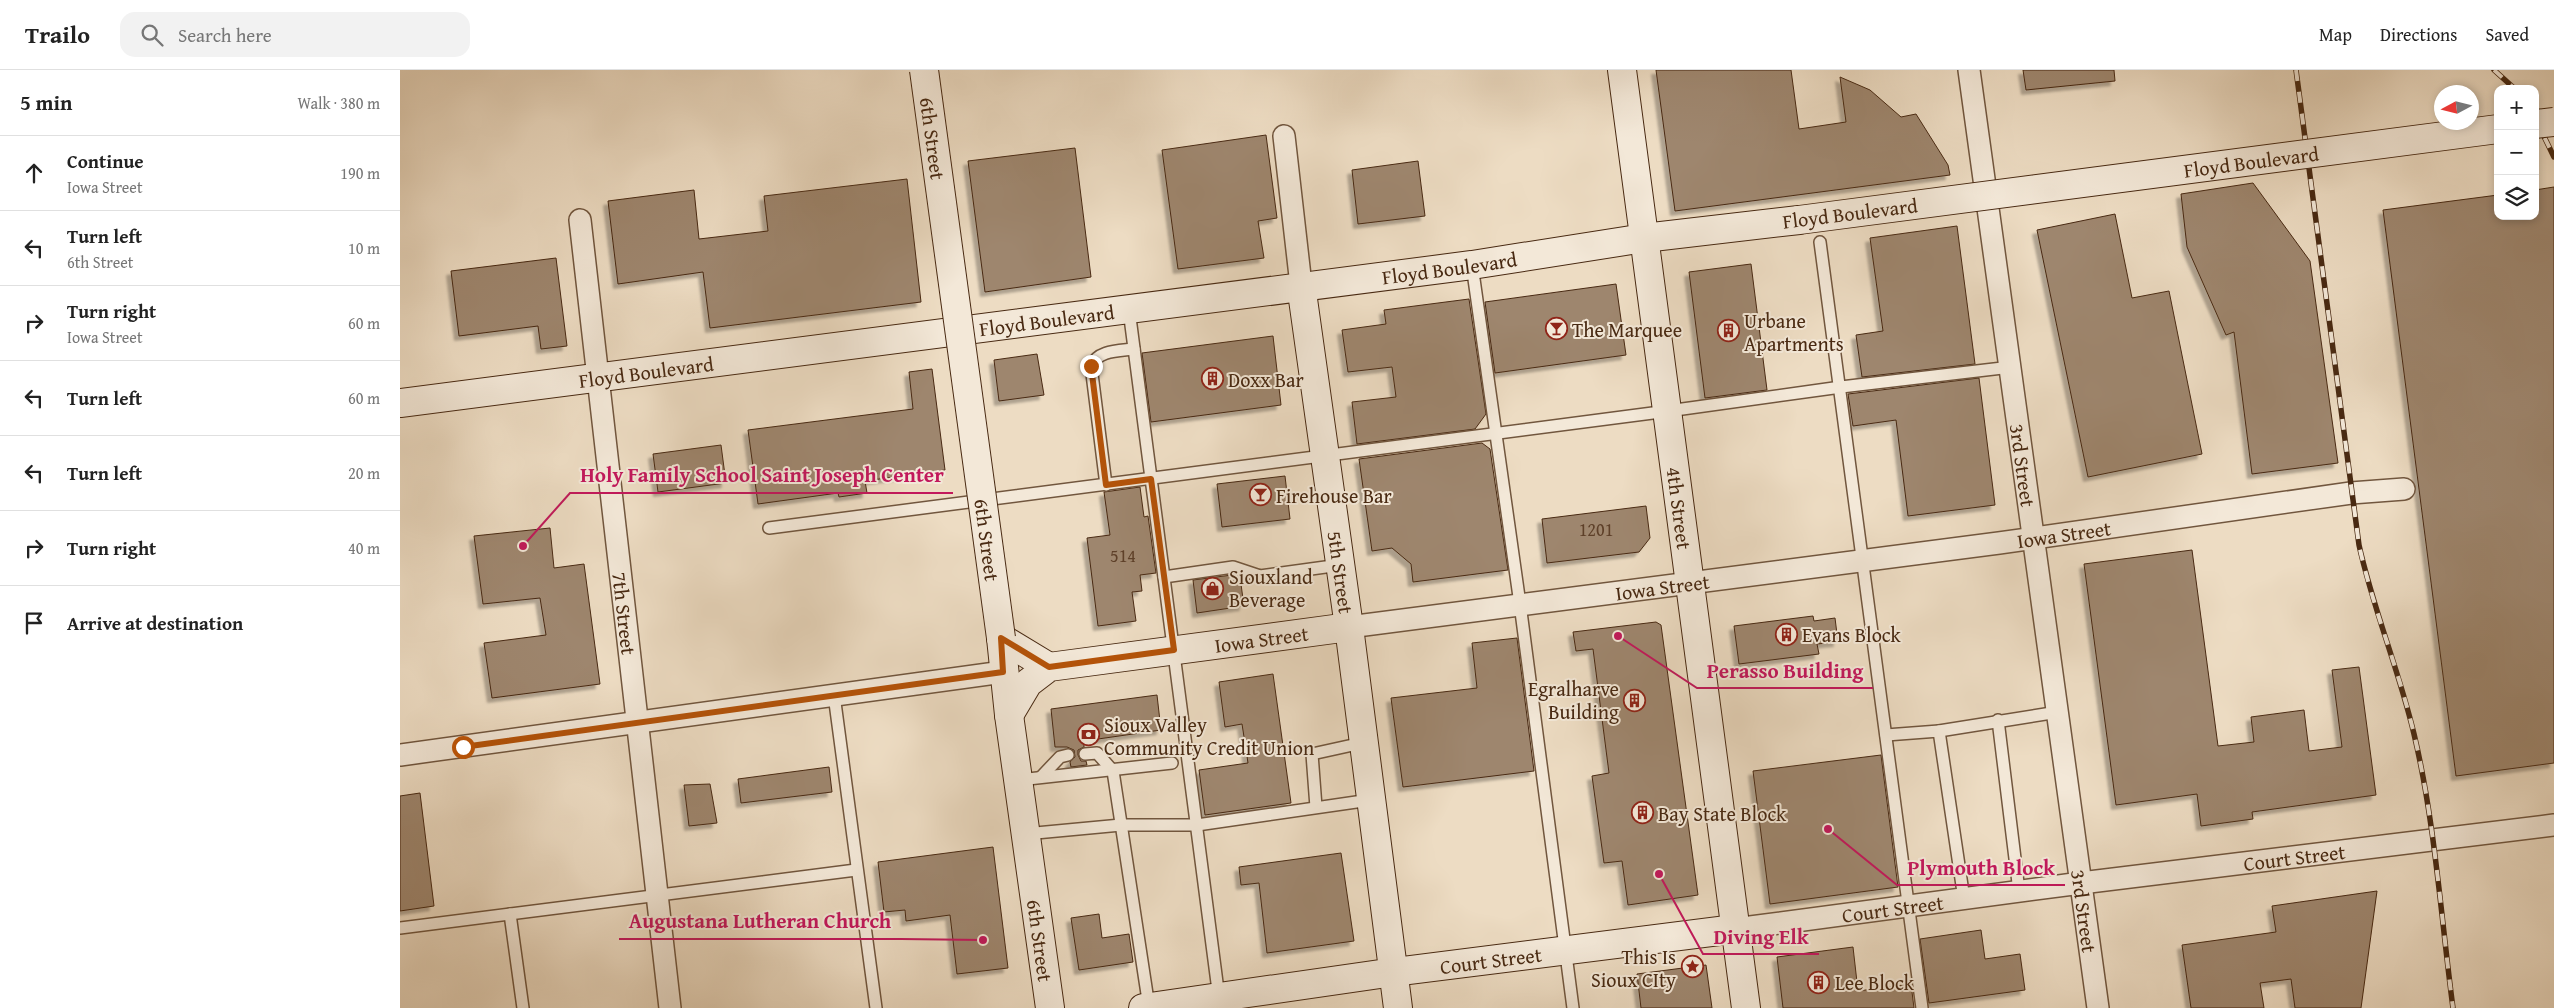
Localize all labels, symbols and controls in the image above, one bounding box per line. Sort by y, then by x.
search box [120,12,470,57]
text: Trailo [25,17,90,52]
icon: search [138,21,166,49]
text: Search here [178,21,272,49]
text: Map [2319,21,2352,48]
text: Directions [2380,21,2457,48]
text: Saved [2485,21,2529,48]
north arrow [2434,85,2479,130]
map controls [2494,85,2539,220]
button: + [2494,85,2539,130]
text: 5 min [20,87,72,118]
text: Walk · 380 m [297,91,380,115]
street label: 6th Street [913,95,953,181]
button: − [2494,130,2539,175]
street label: Floyd Boulevard [2182,138,2321,184]
text: Continue [67,147,144,175]
icon: ahead [20,159,48,187]
text: 190 m [340,161,380,185]
text: Iowa Street [67,175,143,199]
button: layers [2494,175,2539,220]
street label: Floyd Boulevard [1781,190,1919,236]
text: Turn left [67,222,142,250]
icon: left [20,234,48,262]
text: 10 m [348,236,380,260]
street label: Floyd Boulevard [1380,244,1519,291]
text: 6th Street [67,250,133,274]
text: Turn right [67,297,156,325]
street label: Floyd Boulevard [977,297,1116,343]
place label: Urbane Apartments [1744,306,1844,358]
icon: right [20,309,48,337]
text: 60 m [348,311,380,335]
place label: The Marquee [1572,315,1682,344]
bar icon: The Marquee [1544,317,1568,341]
building icon: Urbane Apartments [1716,319,1740,343]
text: Iowa Street [67,325,143,349]
street label: Floyd Boulevard [577,348,715,394]
route end [1080,355,1103,378]
place label: Doxx Bar [1228,365,1304,394]
building icon: Doxx Bar [1200,367,1224,391]
icon: left [20,384,48,412]
text: Turn left [67,384,142,412]
text: 60 m [348,386,380,410]
street label: 3rd Street [2003,422,2043,509]
callout: Holy Family School Saint Joseph Center [570,457,953,493]
icon: left [20,459,48,487]
text: Turn left [67,459,142,487]
text: Holy Family School Saint Joseph Center [580,459,944,490]
text: 20 m [348,461,380,485]
street label: 4th Street [1660,465,1700,551]
place label: Firehouse Bar [1276,481,1392,510]
bar icon: Firehouse Bar [1248,483,1272,507]
street label: 6th Street [968,497,1008,583]
street label: Iowa Street [2015,513,2113,555]
house number: 1201 [1579,516,1613,543]
street label: 5th Street [1321,529,1361,615]
icon: right [20,534,48,562]
text: Turn right [67,534,156,562]
text: 40 m [348,536,380,560]
house number: 514 [1110,542,1136,569]
place label: Siouxland Beverage [1229,562,1313,614]
street label: Iowa Street [1614,566,1711,607]
street label: 7th Street [606,571,644,656]
shop icon: Siouxland Beverage [1201,576,1225,600]
icon: arrive [20,609,48,637]
text: Arrive at destination [67,609,243,637]
street label: Iowa Street [1213,618,1310,659]
place label: Evans Block [1802,620,1901,649]
building icon: Evans Block [1774,622,1798,646]
callout: Perasso Building [1697,652,1873,688]
text: Perasso Building [1707,655,1864,686]
place label: Egralharve Building [1528,674,1619,726]
building icon: Egralharve Building [1623,688,1647,712]
place label: Sioux Valley Community Credit Union [1104,710,1314,762]
bank icon: Sioux Valley Community Credit Union [1076,723,1100,747]
route start [452,736,475,759]
place label: Bay State Block [1658,799,1787,828]
building icon: Bay State Block [1630,801,1654,825]
street label: Court Street [2242,836,2347,877]
callout: Plymouth Block [1897,849,2065,885]
text: Plymouth Block [1907,852,2056,883]
street label: 3rd Street [2065,868,2105,954]
street label: Court Street [1840,887,1945,929]
street label: 6th Street [1020,897,1061,983]
callout: Augustana Lutheran Church [619,903,901,939]
text: Augustana Lutheran Church [629,905,892,936]
callout: Diving Elk [1703,918,1819,954]
text: Diving Elk [1713,921,1810,952]
street label: Court Street [1438,939,1543,981]
place label: This Is Sioux CIty [1591,942,1676,994]
place icon: This Is Sioux CIty [1680,955,1704,979]
place label: Lee Block [1835,968,1915,997]
building icon: Lee Block [1807,970,1831,994]

